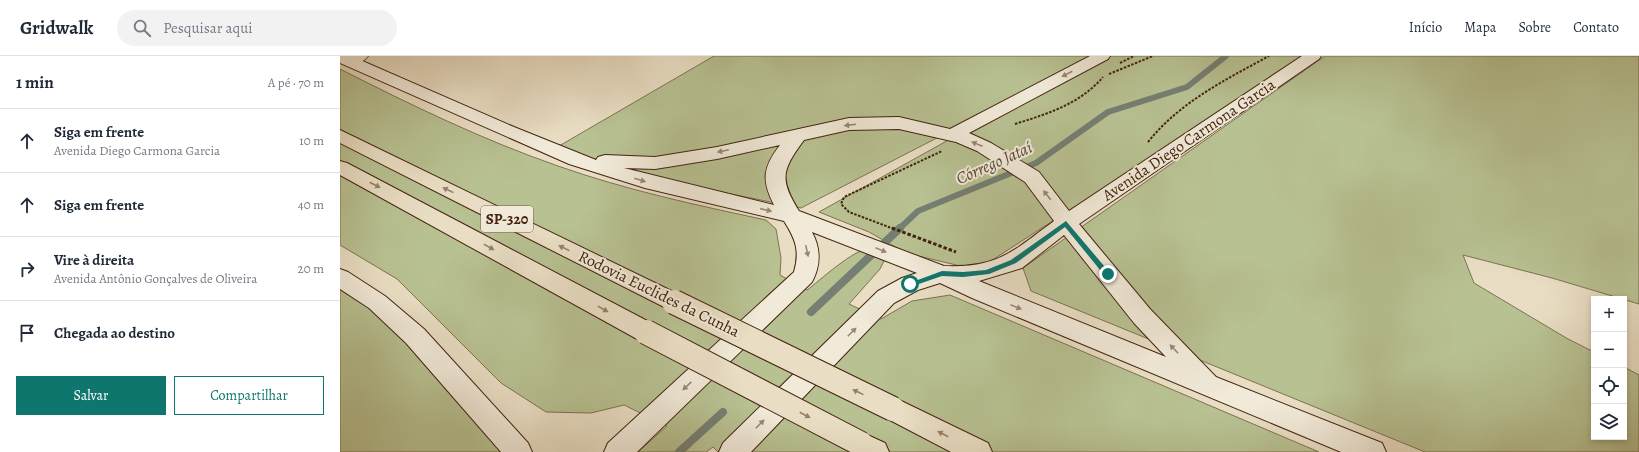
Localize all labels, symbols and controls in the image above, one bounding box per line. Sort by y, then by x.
search box [117,10,397,46]
text: Gridwalk [20,15,93,41]
icon: search [131,17,153,39]
text: Pesquisar aqui [163,18,253,38]
text: Início [1409,18,1442,37]
text: Mapa [1464,18,1496,37]
text: Sobre [1518,18,1551,37]
text: Contato [1573,18,1619,37]
text: 1 min [16,71,54,94]
one-way arrow [1062,71,1073,77]
street label: Avenida Diego Carmona Garcia [1097,73,1280,207]
text: A pé · 70 m [268,74,324,91]
text: Siga em frente [54,122,144,142]
one-way arrow [844,122,856,128]
icon: ahead [16,130,38,152]
text: 10 m [299,132,324,149]
water label: Córrego Jataí [952,136,1036,190]
one-way arrow [971,140,983,146]
text: Avenida Diego Carmona Garcia [54,142,220,159]
one-way arrow [717,149,729,155]
one-way arrow [634,177,646,183]
one-way arrow [369,182,380,188]
one-way arrow [442,187,453,193]
one-way arrow [1043,189,1051,200]
icon: ahead [16,194,38,216]
text: Siga em frente [54,195,144,215]
text: 40 m [298,196,324,213]
road number: SP-320 [481,206,533,232]
one-way arrow [761,207,773,213]
one-way arrow [483,243,495,250]
one-way arrow [559,244,570,251]
street label: Rodovia Euclides da Cunha [575,245,744,343]
one-way arrow [804,245,810,257]
one-way arrow [875,247,886,253]
text: Vire à direita [54,250,134,270]
icon: right [16,258,38,280]
text: 20 m [298,260,324,277]
route end [1099,265,1117,283]
text: Avenida Antônio Gonçalves de Oliveira [54,270,257,287]
route start [901,275,919,293]
map controls [1591,296,1627,440]
button: + [1591,296,1627,332]
one-way arrow [1010,304,1022,310]
one-way arrow [597,305,609,312]
icon: arrive [16,322,38,344]
text: Chegada ao destino [54,323,175,343]
one-way arrow [847,327,857,337]
button: − [1591,332,1627,368]
one-way arrow [1169,344,1179,354]
button: locate [1591,368,1627,404]
button: Salvar [16,376,166,415]
button: Compartilhar [174,376,324,415]
one-way arrow [682,381,692,391]
one-way arrow [852,389,864,395]
button: layers [1591,404,1627,440]
one-way arrow [799,412,811,418]
one-way arrow [755,419,765,429]
one-way arrow [937,431,949,438]

